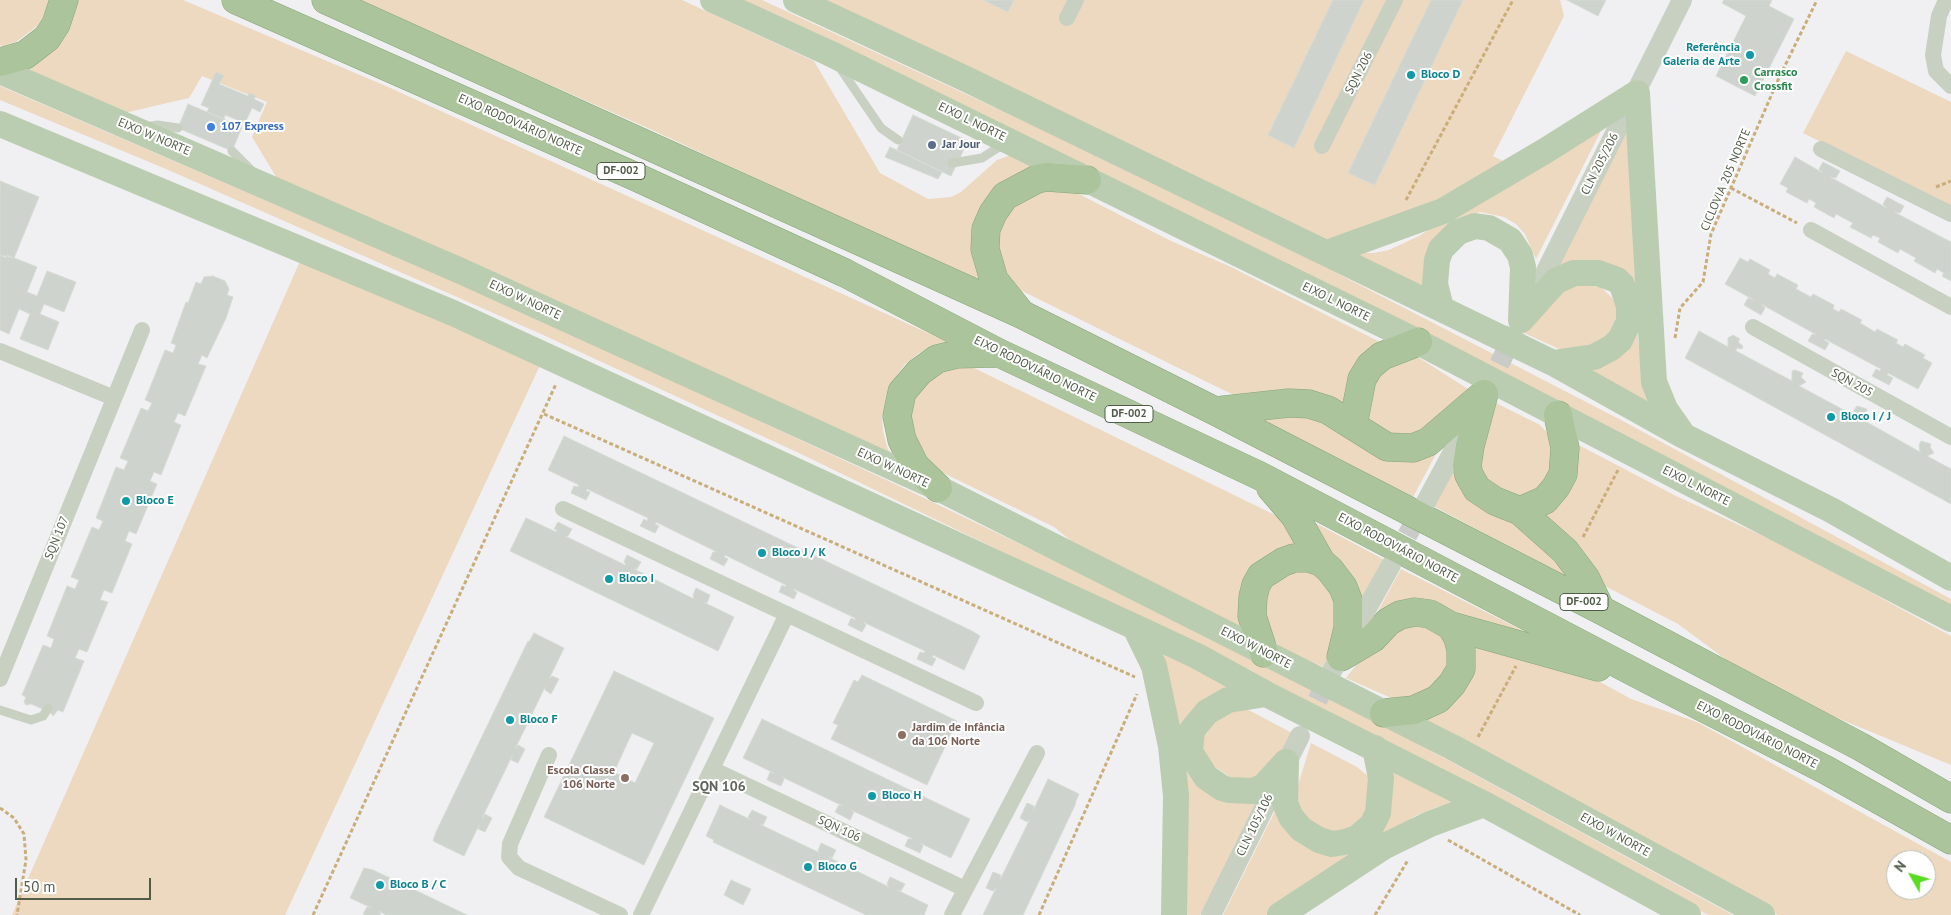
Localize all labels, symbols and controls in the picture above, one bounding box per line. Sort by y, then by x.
place label: Referência Galeria de Arte [1663,41,1740,69]
street label: SQN 206 [1342,49,1376,97]
marker: Referência Galeria de Arte [1744,49,1756,61]
place label: Carrasco Crossfit [1754,66,1797,94]
place label: Bloco D [1421,68,1460,82]
marker: Bloco D [1405,69,1417,81]
marker: Carrasco Crossfit [1738,74,1750,86]
street label: EIXO RODOVIÁRIO NORTE [456,91,584,159]
street label: EIXO L NORTE [936,99,1008,145]
street label: EIXO W NORTE [116,115,192,159]
place label: 107 Express [221,120,284,134]
marker: 107 Express [205,121,217,133]
street label: CICLOVIA 205 NORTE [1698,127,1754,233]
street label: CLN 205/206 [1578,131,1622,197]
place label: Jar Jour [942,138,980,152]
marker: Jar Jour [926,139,938,151]
road number: DF-002 [597,162,645,180]
street label: EIXO W NORTE [487,277,563,323]
street label: EIXO L NORTE [1300,279,1372,325]
street label: EIXO RODOVIÁRIO NORTE [972,333,1098,405]
street label: SQN 205 [1829,366,1875,400]
road number: DF-002 [1105,406,1153,422]
place label: Bloco I / J [1841,410,1891,424]
marker: Bloco I / J [1825,411,1837,423]
street label: EIXO W NORTE [855,445,931,491]
street label: EIXO L NORTE [1660,463,1732,509]
place label: Bloco E [136,494,174,508]
marker: Bloco E [120,495,132,507]
street label: EIXO RODOVIÁRIO NORTE [1336,510,1460,586]
street label: SQN 107 [42,514,72,562]
place label: Bloco J / K [772,546,826,560]
marker: Bloco J / K [756,547,768,559]
place label: Bloco I [619,572,654,586]
marker: Bloco I [603,573,615,585]
road number: DF-002 [1560,594,1608,610]
street label: EIXO W NORTE [1218,624,1294,672]
street label: EIXO RODOVIÁRIO NORTE [1694,698,1820,772]
place label: Bloco F [520,713,558,727]
marker: Bloco F [504,714,516,726]
place label: Jardim de Infância da 106 Norte [912,721,1005,749]
marker: Jardim de Infância da 106 Norte [896,729,908,741]
place label: Escola Classe 106 Norte [547,764,615,792]
marker: Escola Classe 106 Norte [619,772,631,784]
district label: SQN 106 [692,779,746,795]
place label: Bloco H [882,789,921,803]
marker: Bloco H [866,790,878,802]
street label: CLN 105/106 [1234,791,1276,859]
street label: EIXO W NORTE [1578,810,1652,860]
street label: SQN 106 [815,813,863,845]
north arrow [1886,850,1936,900]
text: N [1890,857,1910,876]
place label: Bloco G [818,860,857,874]
marker: Bloco G [802,861,814,873]
scale bar [18,868,154,900]
text: 50 m [23,877,56,896]
place label: Bloco B / C [390,878,446,892]
marker: Bloco B / C [374,879,386,891]

